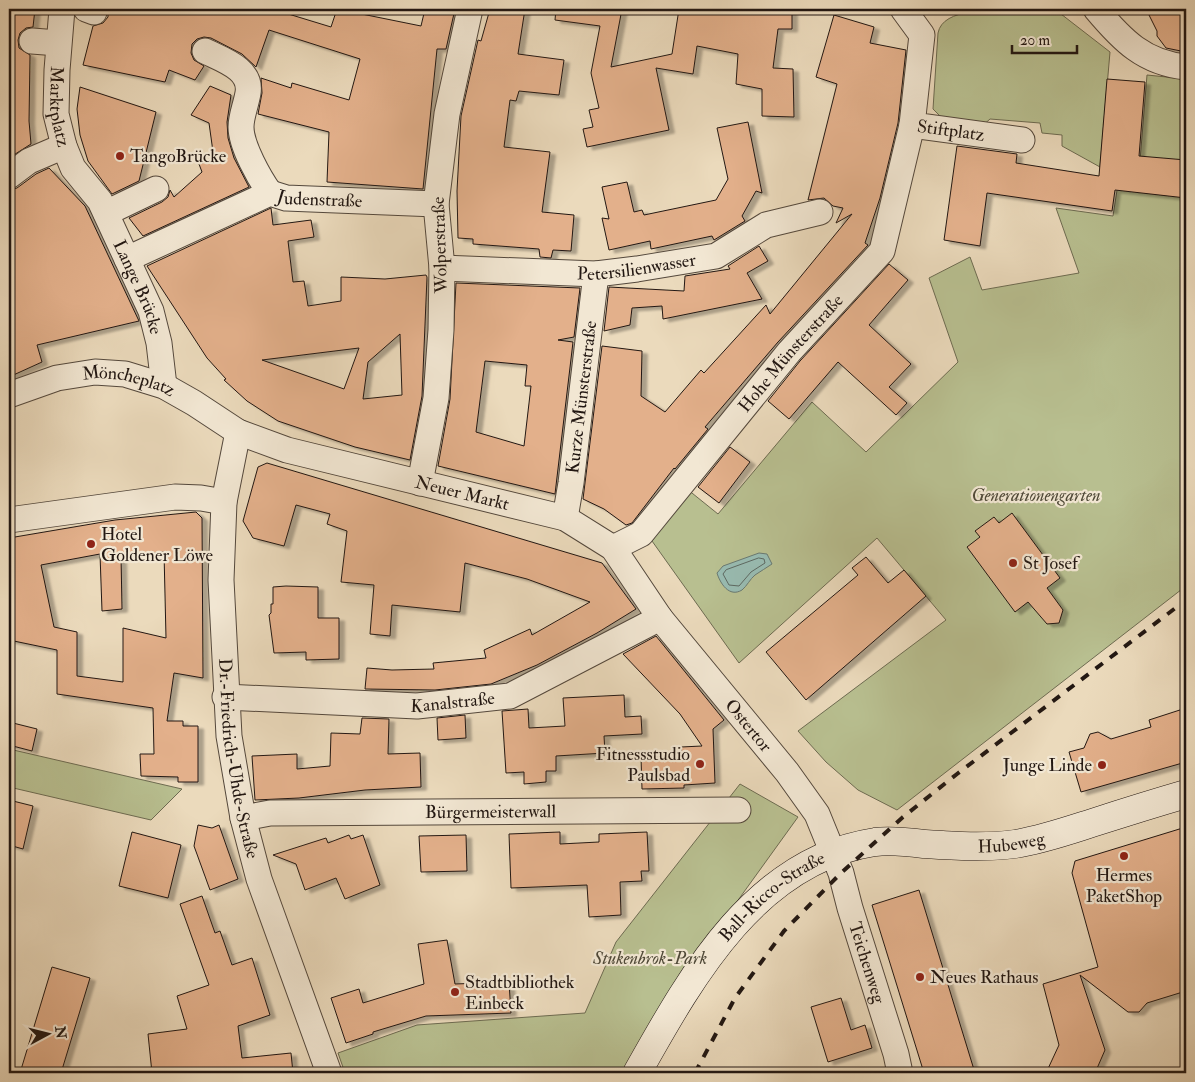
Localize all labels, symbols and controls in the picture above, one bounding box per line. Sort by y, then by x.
scale bar [1012,22,1078,54]
text: 20 m [1020,31,1050,50]
street label: Marktplatz [44,66,75,149]
street label: Stiftplatz [916,114,986,146]
place label: TangoBrücke [130,145,227,168]
marker: TangoBrücke [114,150,126,162]
street label: Judenstraße [273,184,363,213]
street label: Wolperstraße [427,196,453,295]
street label: Lange Brücke [108,236,168,337]
street label: Petersilienwasser [577,248,698,286]
street label: Hohe Münsterstraße [733,289,848,417]
street label: Kurze Münsterstraße [561,319,602,475]
street label: Möncheplatz [81,360,180,402]
street label: Neuer Markt [413,470,512,516]
park label: Generationengarten [972,484,1100,507]
place label: Hotel Goldener Löwe [101,523,214,567]
marker: Hotel Goldener Löwe [85,538,97,550]
place label: St Josef [1023,552,1081,575]
marker: St Josef [1007,557,1019,569]
street label: Dr.-Friedrich-Uhde-Straße [214,658,265,861]
street label: Kanalstraße [410,686,496,718]
street label: Ostertor [720,694,777,757]
place label: Fitnessstudio Paulsbad [596,743,690,787]
place label: Junge Linde [1002,754,1092,777]
marker: Fitnessstudio Paulsbad [694,758,706,770]
marker: Junge Linde [1096,759,1108,771]
street label: Bürgermeisterwall [425,800,557,824]
street label: Hubeweg [977,826,1048,858]
street label: Ball-Ricco-Straße [714,846,829,946]
marker: Hermes PaketShop [1118,850,1130,862]
place label: Hermes PaketShop [1086,864,1162,908]
street label: Teichenweg [844,919,891,1007]
park label: Stukenbrok-Park [592,947,707,970]
place label: Neues Rathaus [930,966,1039,989]
place label: Stadtbibliothek Einbeck [465,971,575,1015]
marker: Neues Rathaus [914,971,926,983]
marker: Stadtbibliothek Einbeck [449,986,461,998]
north arrow [22,1010,72,1060]
text: N [51,1024,70,1040]

